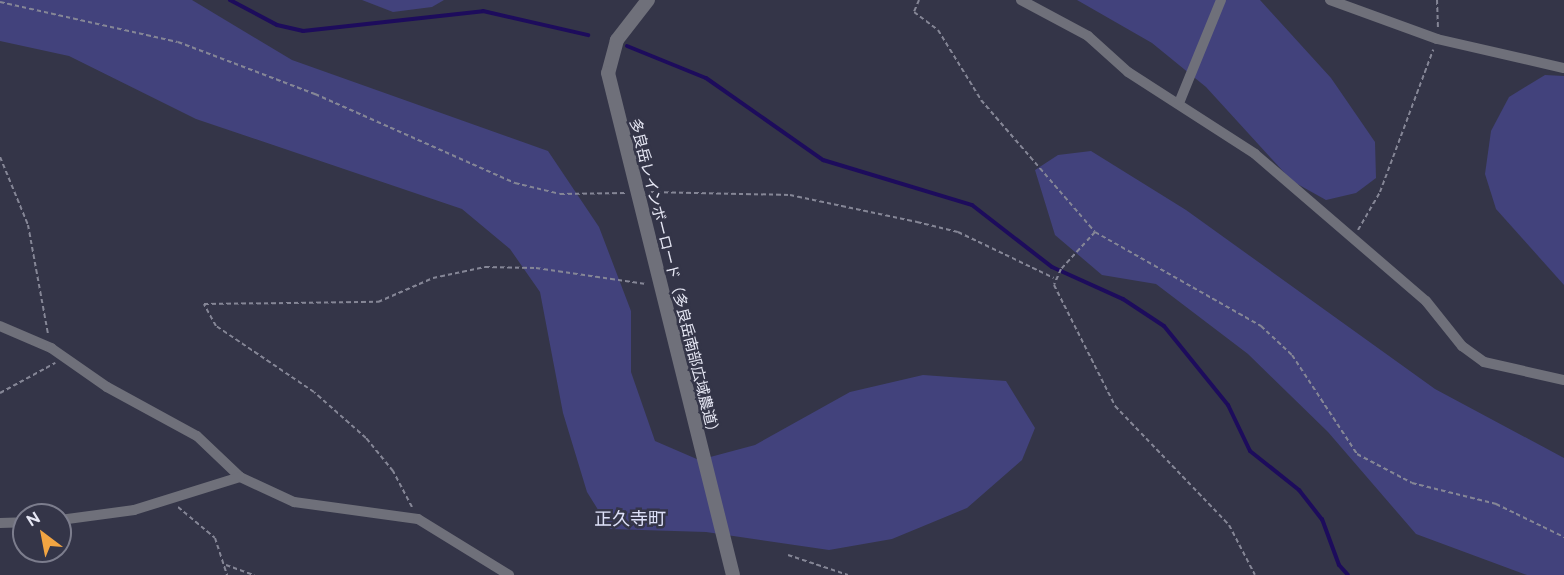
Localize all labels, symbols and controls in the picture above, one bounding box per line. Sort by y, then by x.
street label: 多良岳レインボーロード（多良岳南部広域農道） [625,117,723,441]
north arrow [12,503,72,563]
text: N [23,508,43,530]
district label: 正久寺町 [594,508,666,530]

